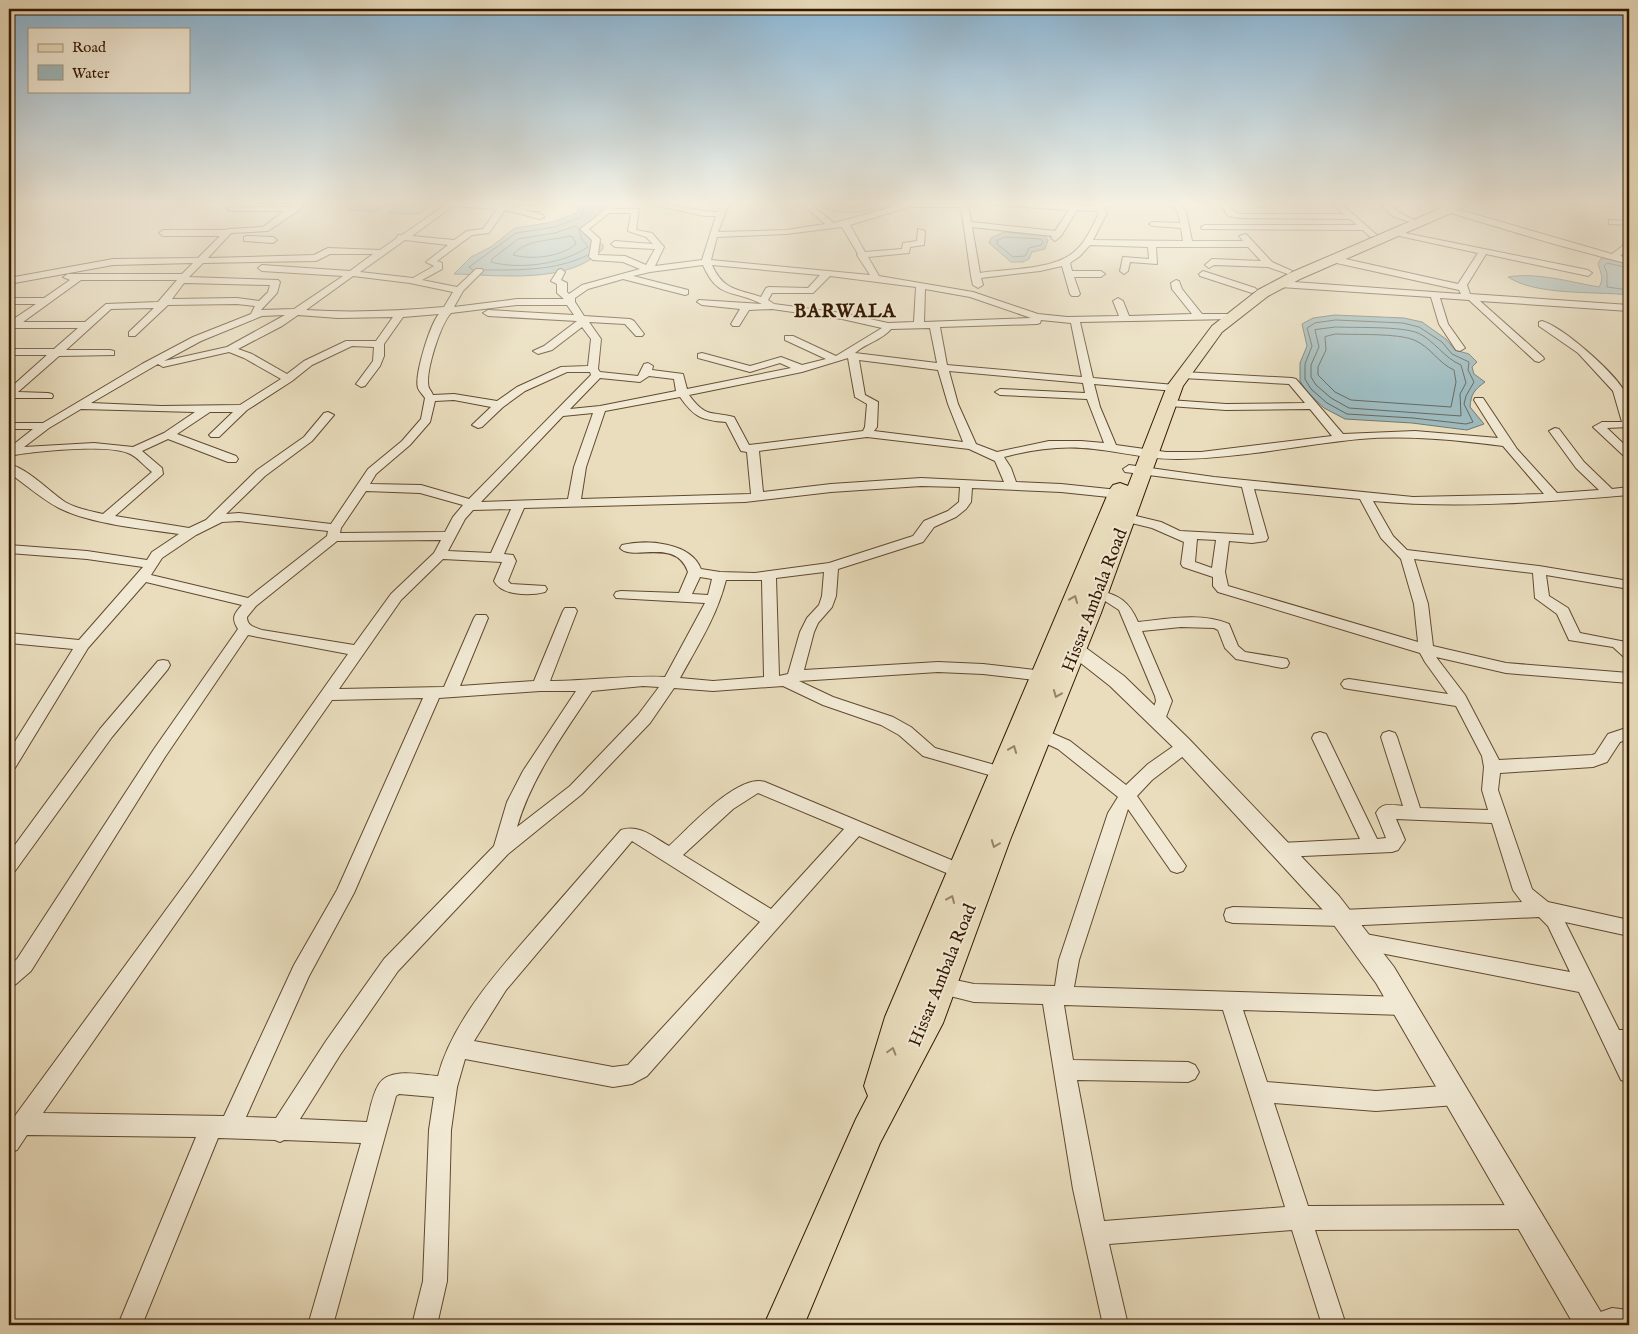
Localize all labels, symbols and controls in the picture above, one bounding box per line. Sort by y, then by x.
legend [28,28,190,92]
text: Road [72,38,107,57]
text: Water [72,64,110,83]
district label: BARWALA [794,300,896,324]
street label: Hissar Ambala Road [1057,525,1134,676]
one-way arrow [1068,595,1079,604]
one-way arrow [1052,689,1063,698]
one-way arrow [1006,745,1017,754]
one-way arrow [991,839,1001,848]
one-way arrow [944,895,955,904]
street label: Hissar Ambala Road [904,900,983,1050]
one-way arrow [886,1047,896,1055]

